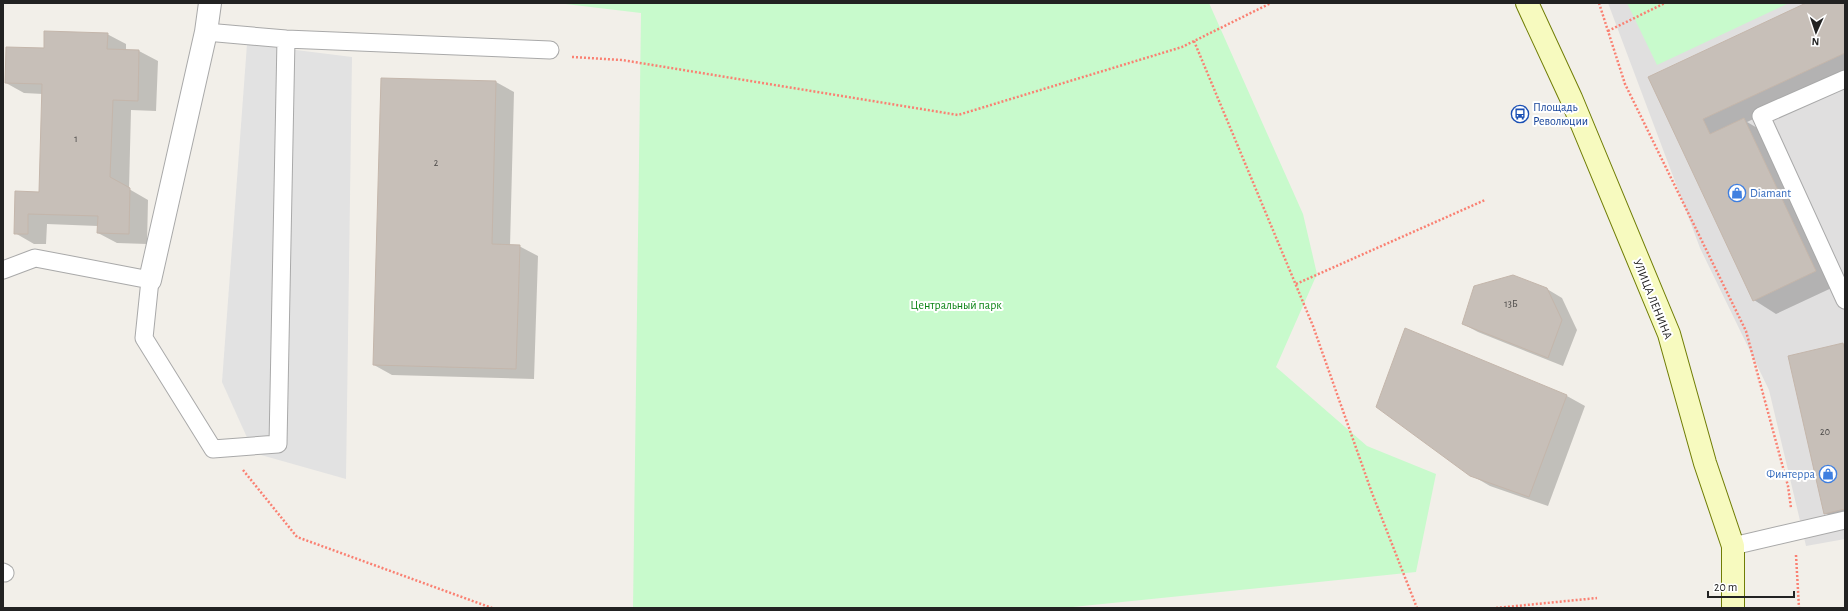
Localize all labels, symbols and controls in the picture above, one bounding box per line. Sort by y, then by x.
north arrow [1796,12,1836,52]
text: N [1811,36,1820,47]
place label: Площадь Революции [1533,101,1588,127]
bus stop icon: Площадь Революции [1510,104,1530,124]
house number: 1 [74,134,78,144]
house number: 2 [434,158,439,168]
shop icon: Diamant [1727,183,1747,203]
place label: Diamant [1750,187,1791,199]
street label: УЛИЦА ЛЕНИНА [1631,257,1675,341]
park label: Центральный парк [910,299,1002,311]
house number: 13Б [1504,299,1518,309]
house number: 20 [1820,427,1830,437]
shop icon: Финтерра [1818,464,1838,484]
place label: Финтерра [1766,468,1816,480]
scale bar [1708,573,1794,599]
text: 20 m [1714,581,1737,593]

